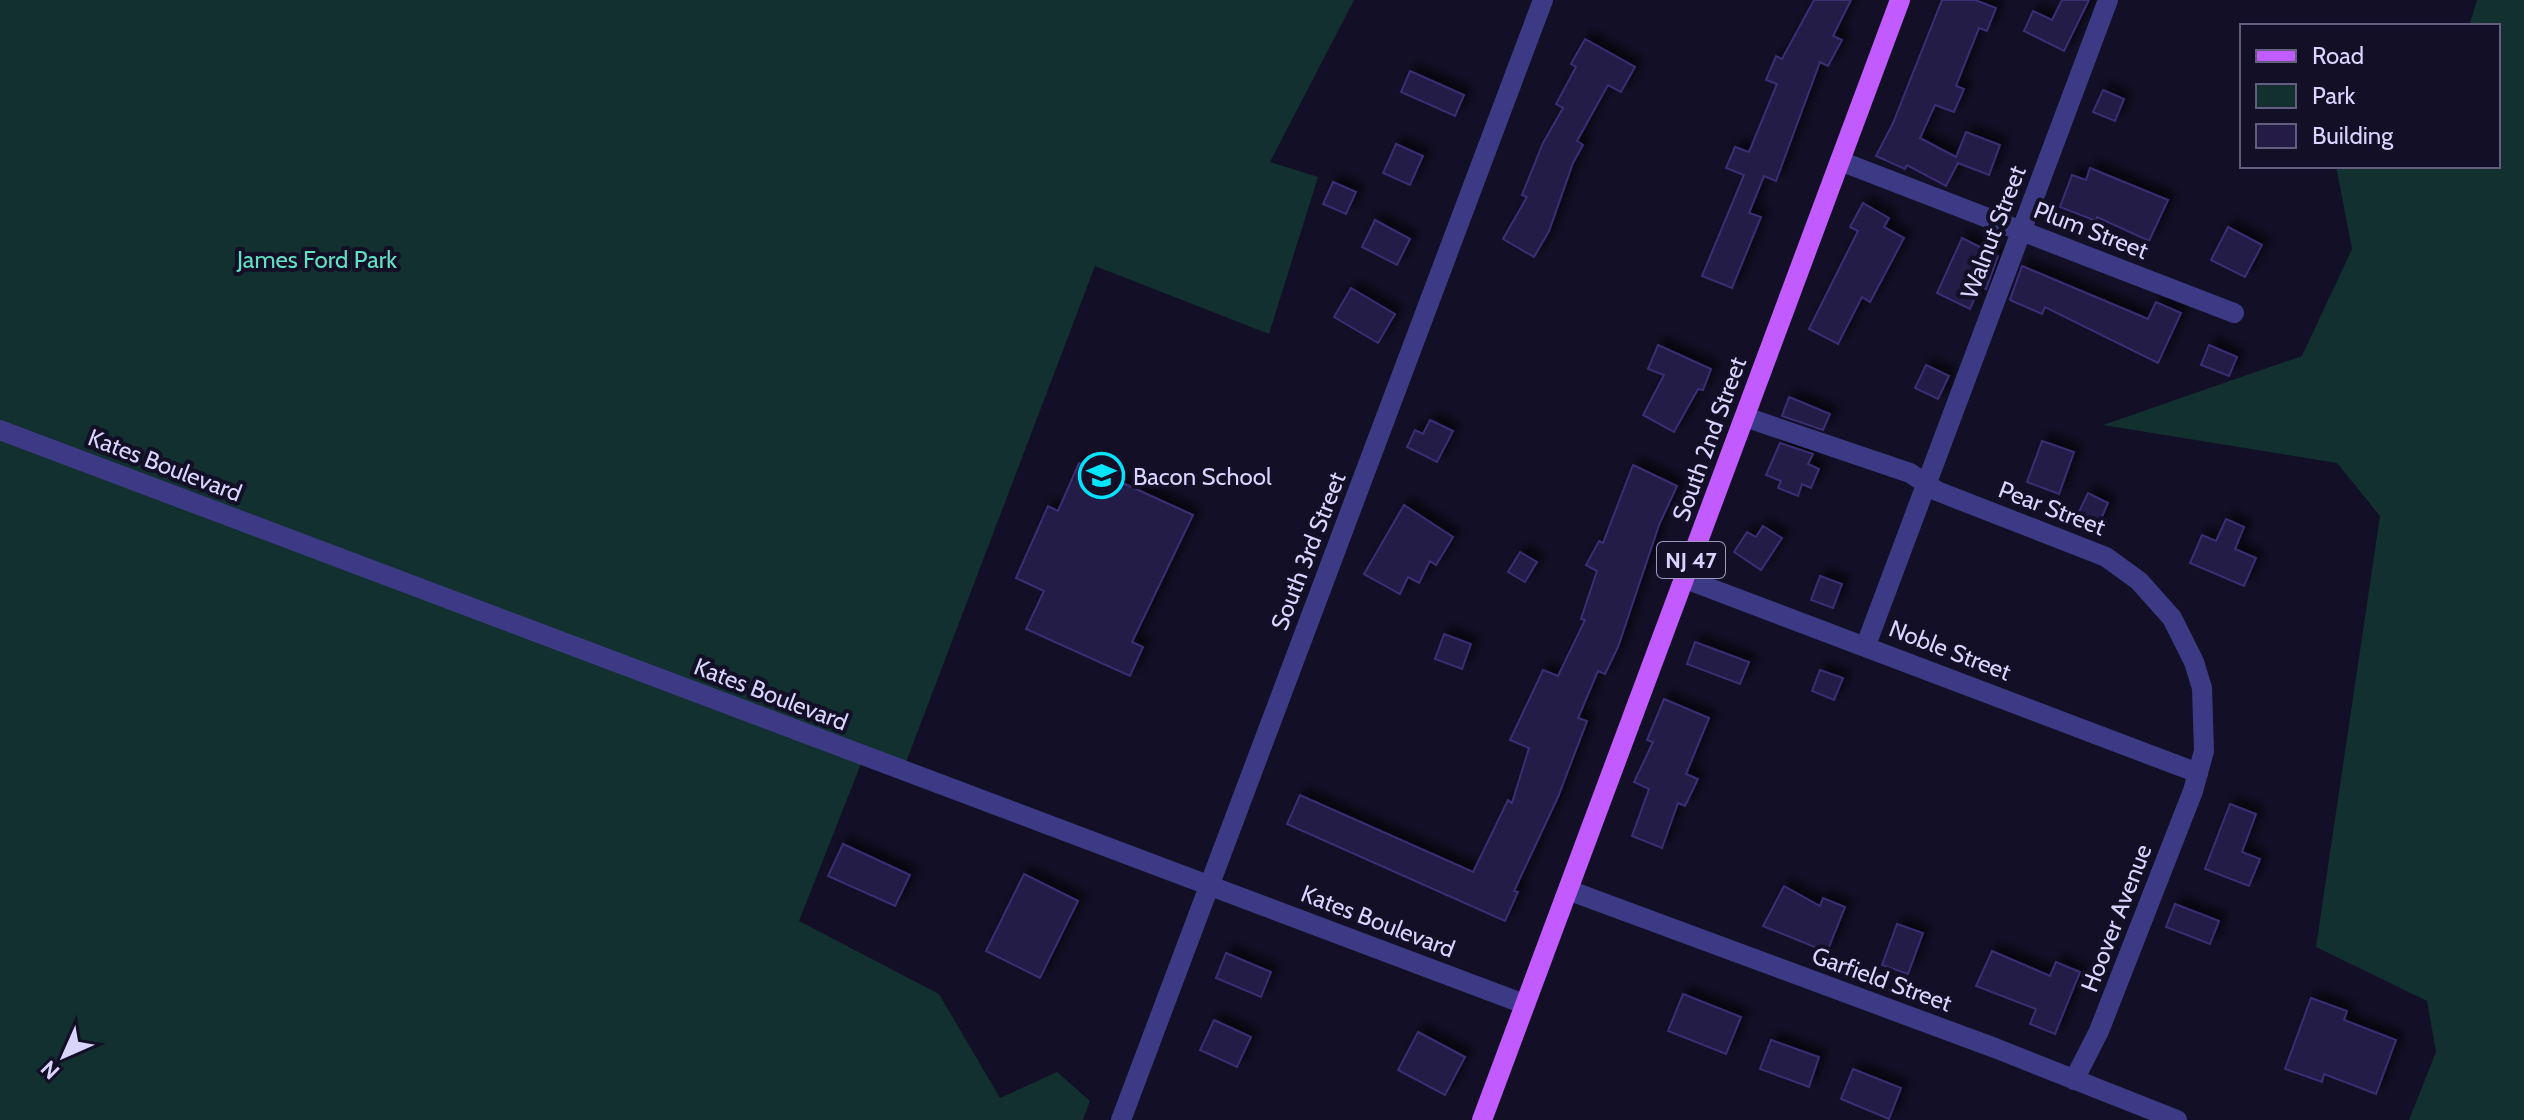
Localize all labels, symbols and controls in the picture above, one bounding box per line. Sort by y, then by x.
legend [2240,24,2500,168]
text: Road [2312,41,2364,70]
text: Park [2312,81,2355,110]
text: Building [2312,121,2394,150]
street label: Walnut Street [1954,161,2032,303]
street label: Plum Street [2030,195,2152,265]
park label: James Ford Park [236,245,397,274]
street label: South 2nd Street [1666,353,1752,525]
street label: Kates Boulevard [84,422,246,508]
school or university icon: Bacon School [1078,452,1126,500]
place label: Bacon School [1133,462,1272,491]
street label: South 3rd Street [1265,468,1351,634]
street label: Pear Street [1995,474,2109,542]
road number: NJ 47 [1657,542,1725,578]
street label: Noble Street [1885,614,2015,686]
street label: Kates Boulevard [690,651,852,737]
street label: Hoover Avenue [2075,840,2157,996]
street label: Kates Boulevard [1297,878,1459,964]
street label: Garfield Street [1808,940,1956,1018]
north arrow [24,1016,104,1096]
text: N [35,1055,65,1085]

